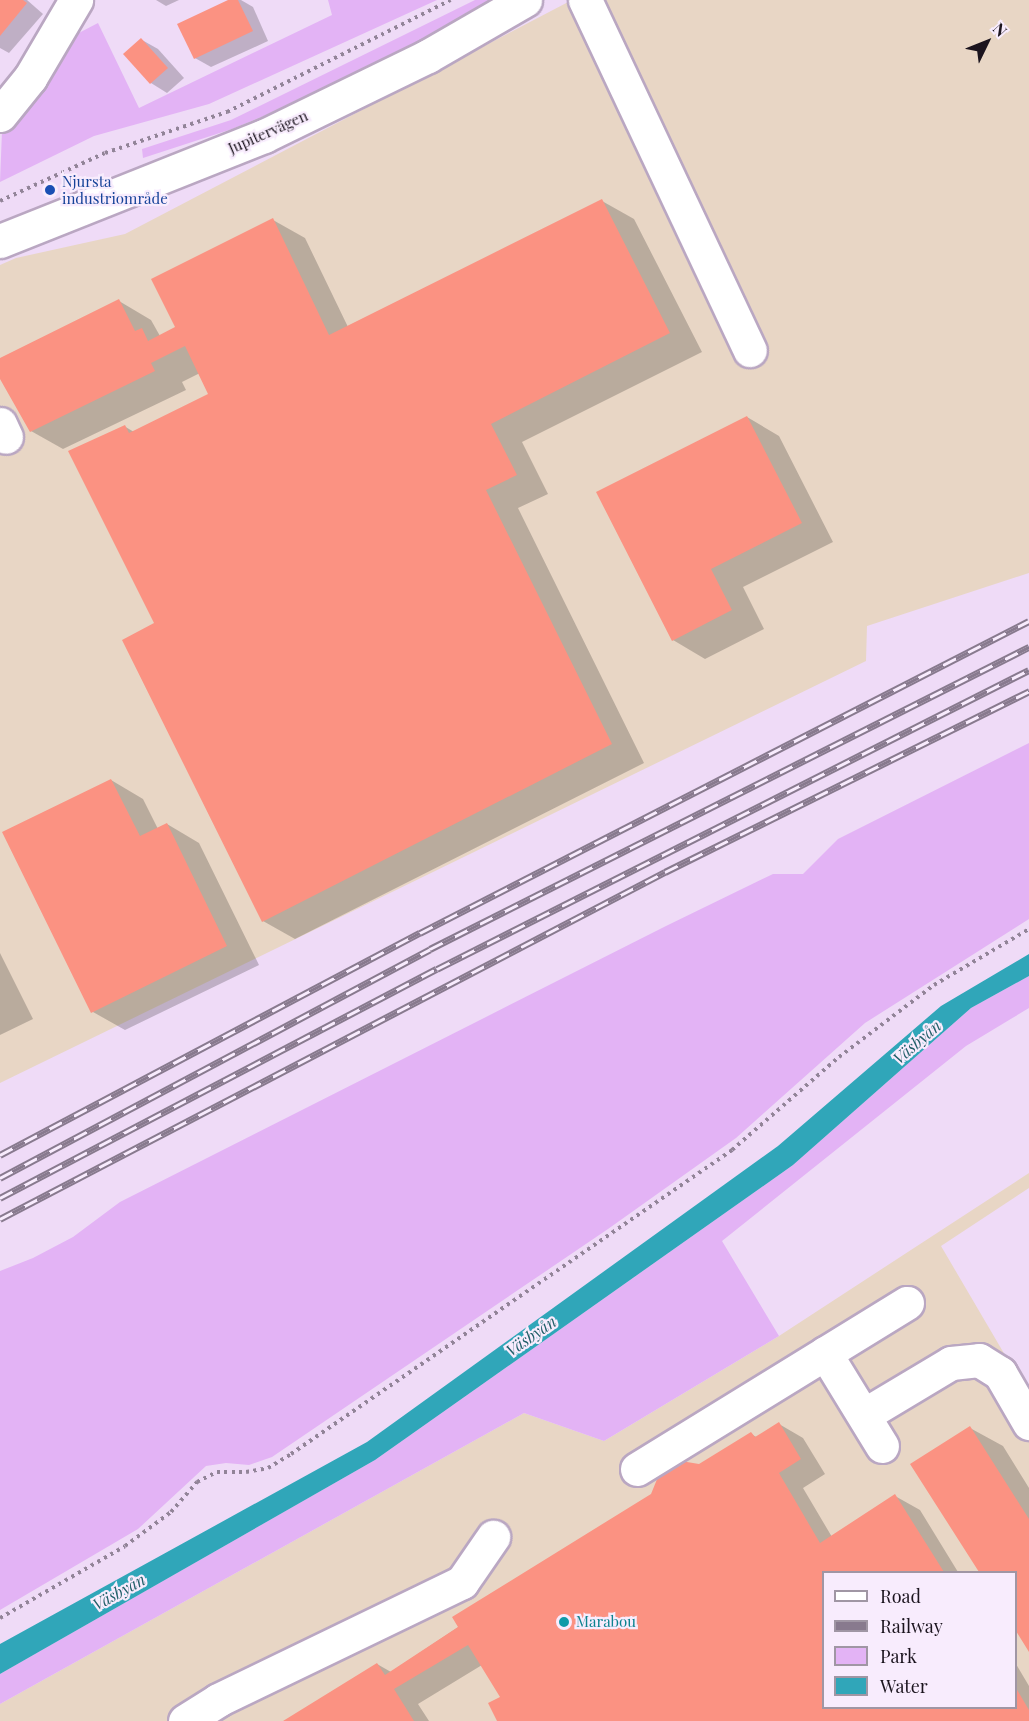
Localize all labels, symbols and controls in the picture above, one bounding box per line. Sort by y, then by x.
north arrow [957,12,1017,72]
text: N [989,18,1012,41]
street label: Jupitervägen [225,106,311,158]
place label: Njursta industriområde [62,172,168,207]
marker: Njursta industriområde [43,183,57,197]
water label: Väsbyån [889,1016,945,1068]
water label: Väsbyån [502,1312,560,1360]
water label: Väsbyån [89,1570,149,1614]
legend [822,1571,1017,1709]
text: Road [880,1584,921,1608]
place label: Marabou [576,1613,636,1631]
text: Railway [880,1614,943,1638]
marker: Marabou [557,1615,571,1629]
text: Park [880,1644,917,1668]
text: Water [880,1674,928,1698]

